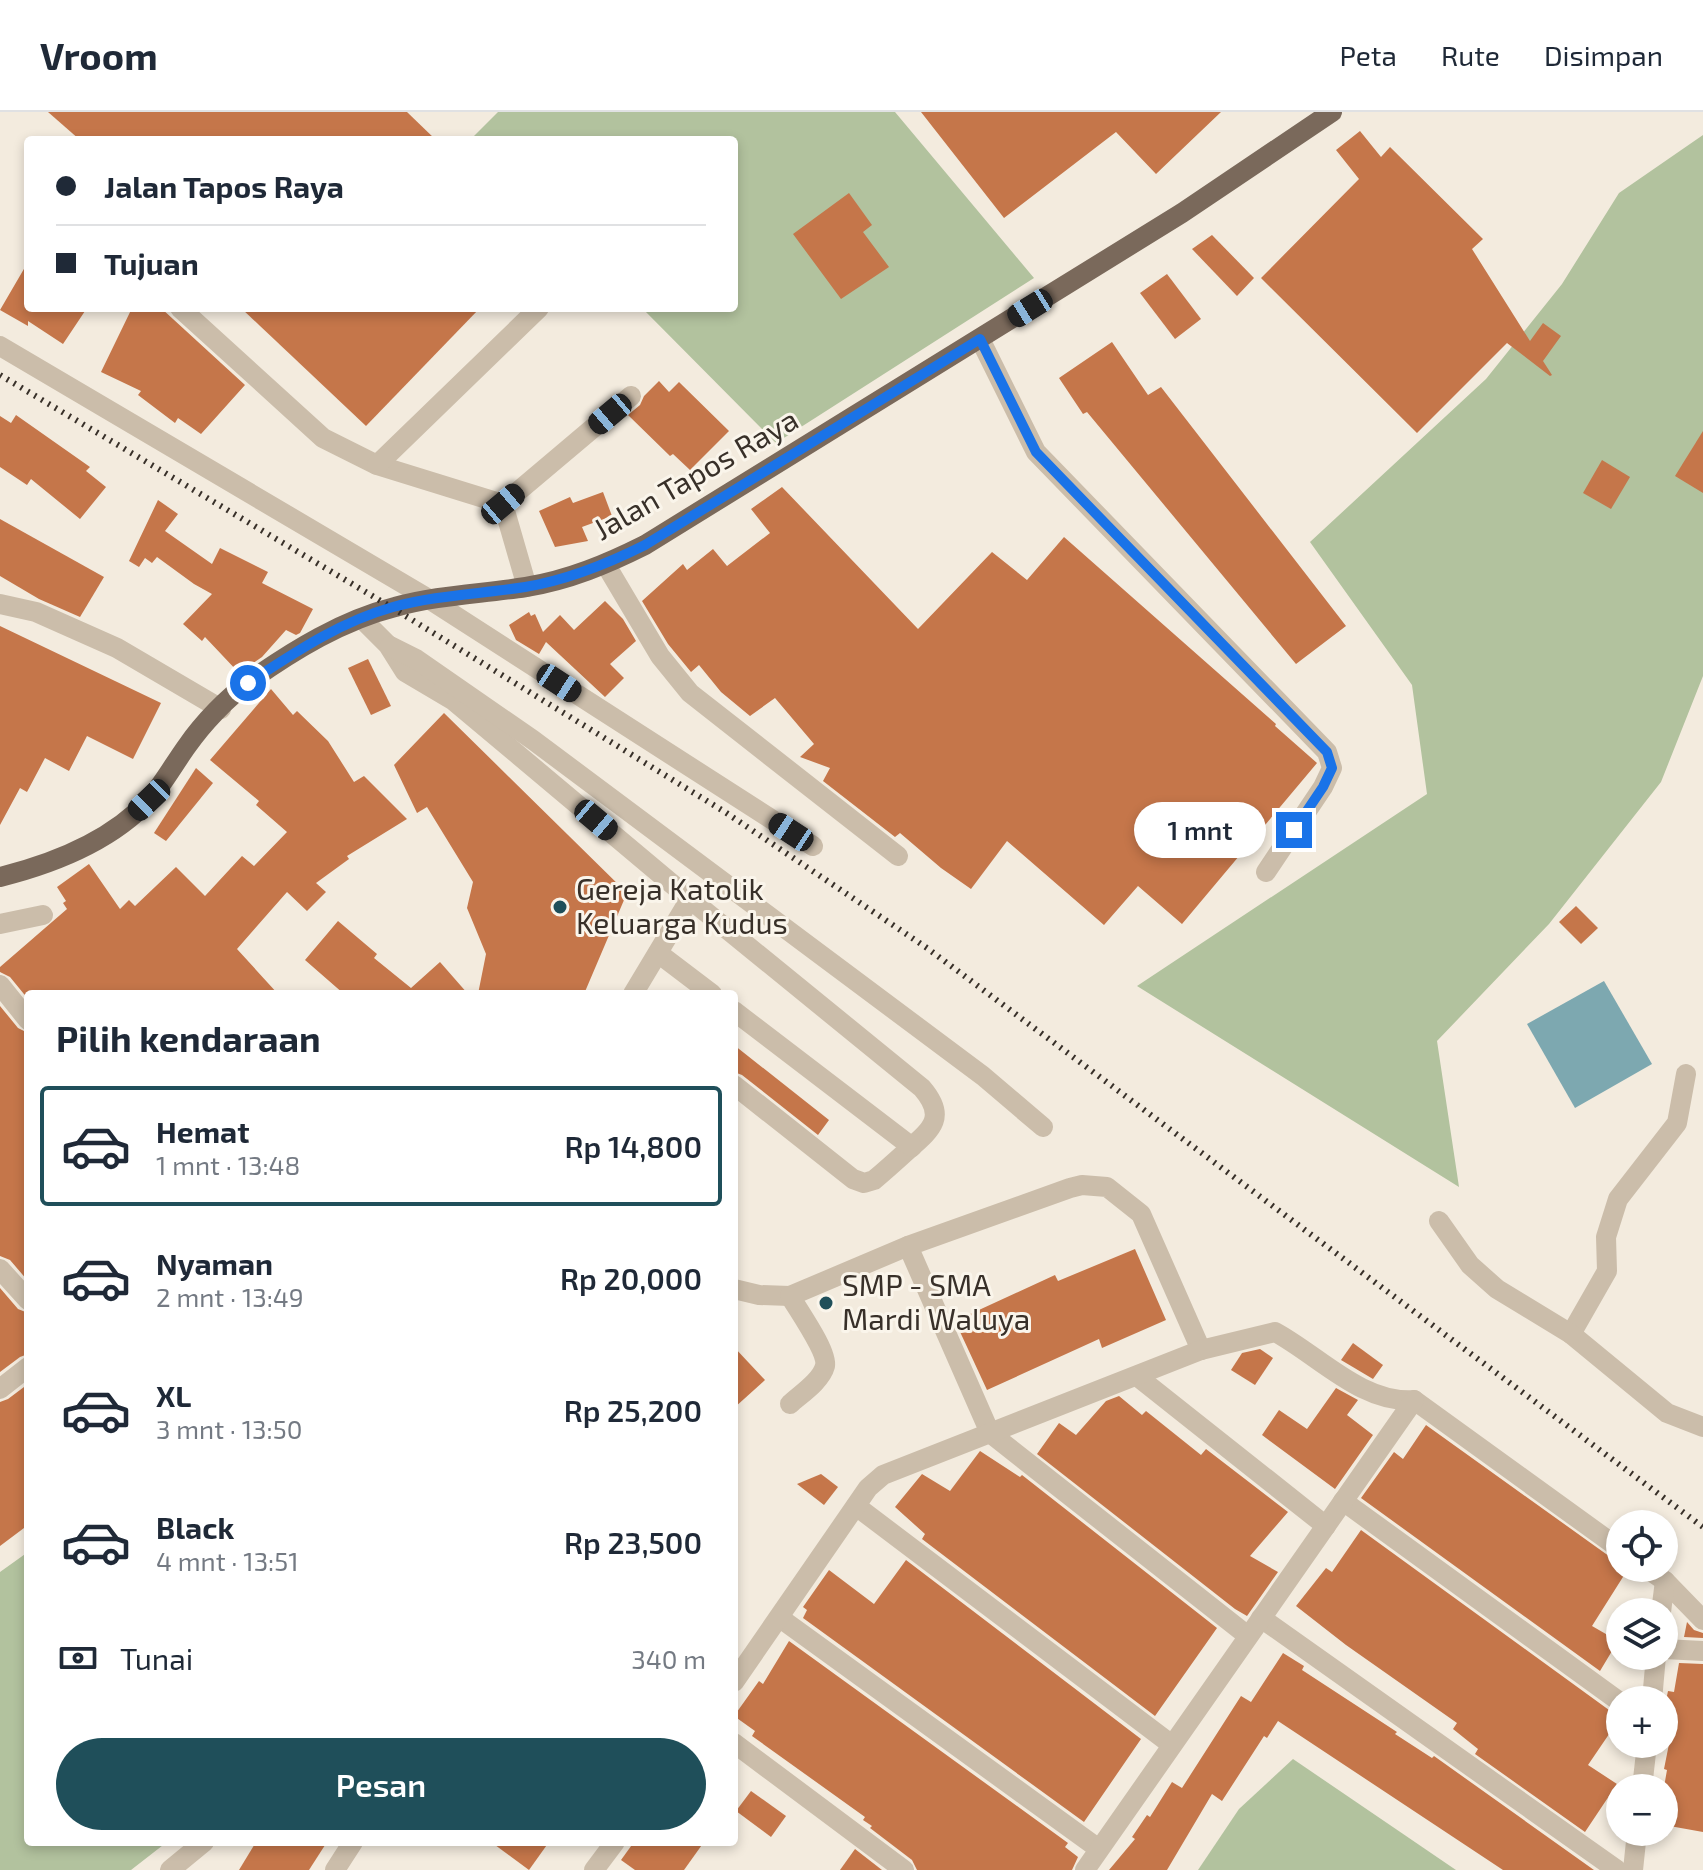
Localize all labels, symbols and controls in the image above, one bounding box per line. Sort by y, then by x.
text: Vroom [40,32,158,78]
text: Peta [1339,38,1397,72]
text: Rute [1441,38,1500,72]
text: Disimpan [1544,38,1663,72]
text: Jalan Tapos Raya [104,168,344,204]
text: Tujuan [104,245,199,281]
car [1003,285,1057,331]
car [584,389,636,439]
street label: Jalan Tapos Raya [586,400,804,546]
car [477,479,529,529]
car [532,660,586,706]
route start [230,665,266,701]
car [123,775,175,825]
car [570,795,622,845]
callout: 1 mnt [1134,802,1266,858]
car [764,809,818,855]
route end [1276,812,1312,848]
text: 1 mnt [1167,814,1233,845]
place label: Gereja Katolik Keluarga Kudus [576,870,788,940]
marker: Gereja Katolik Keluarga Kudus [551,898,569,916]
text: Pilih kendaraan [56,1016,321,1059]
icon: car [60,1110,132,1182]
text: Hemat [156,1113,249,1149]
text: Rp 14,800 [565,1128,702,1164]
text: 1 mnt · 13:48 [156,1149,300,1180]
icon: car [60,1242,132,1314]
text: Nyaman [156,1245,273,1281]
text: Rp 20,000 [560,1260,702,1296]
place label: SMP - SMA Mardi Waluya [842,1266,1030,1336]
text: 2 mnt · 13:49 [156,1281,304,1312]
marker: SMP - SMA Mardi Waluya [817,1294,835,1312]
icon: car [60,1374,132,1446]
text: XL [156,1377,191,1413]
text: Rp 25,200 [564,1392,702,1428]
text: 3 mnt · 13:50 [156,1413,302,1444]
icon: car [60,1506,132,1578]
text: Black [156,1509,234,1545]
map controls [1606,1510,1678,1846]
button: locate [1606,1510,1678,1582]
text: Rp 23,500 [564,1524,702,1560]
text: 4 mnt · 13:51 [156,1545,299,1576]
button: layers [1606,1598,1678,1670]
icon: cash [56,1636,100,1680]
text: Tunai [120,1640,193,1676]
text: 340 m [631,1643,706,1674]
button: + [1606,1686,1678,1758]
button: Pesan [56,1738,706,1830]
button: − [1606,1774,1678,1846]

